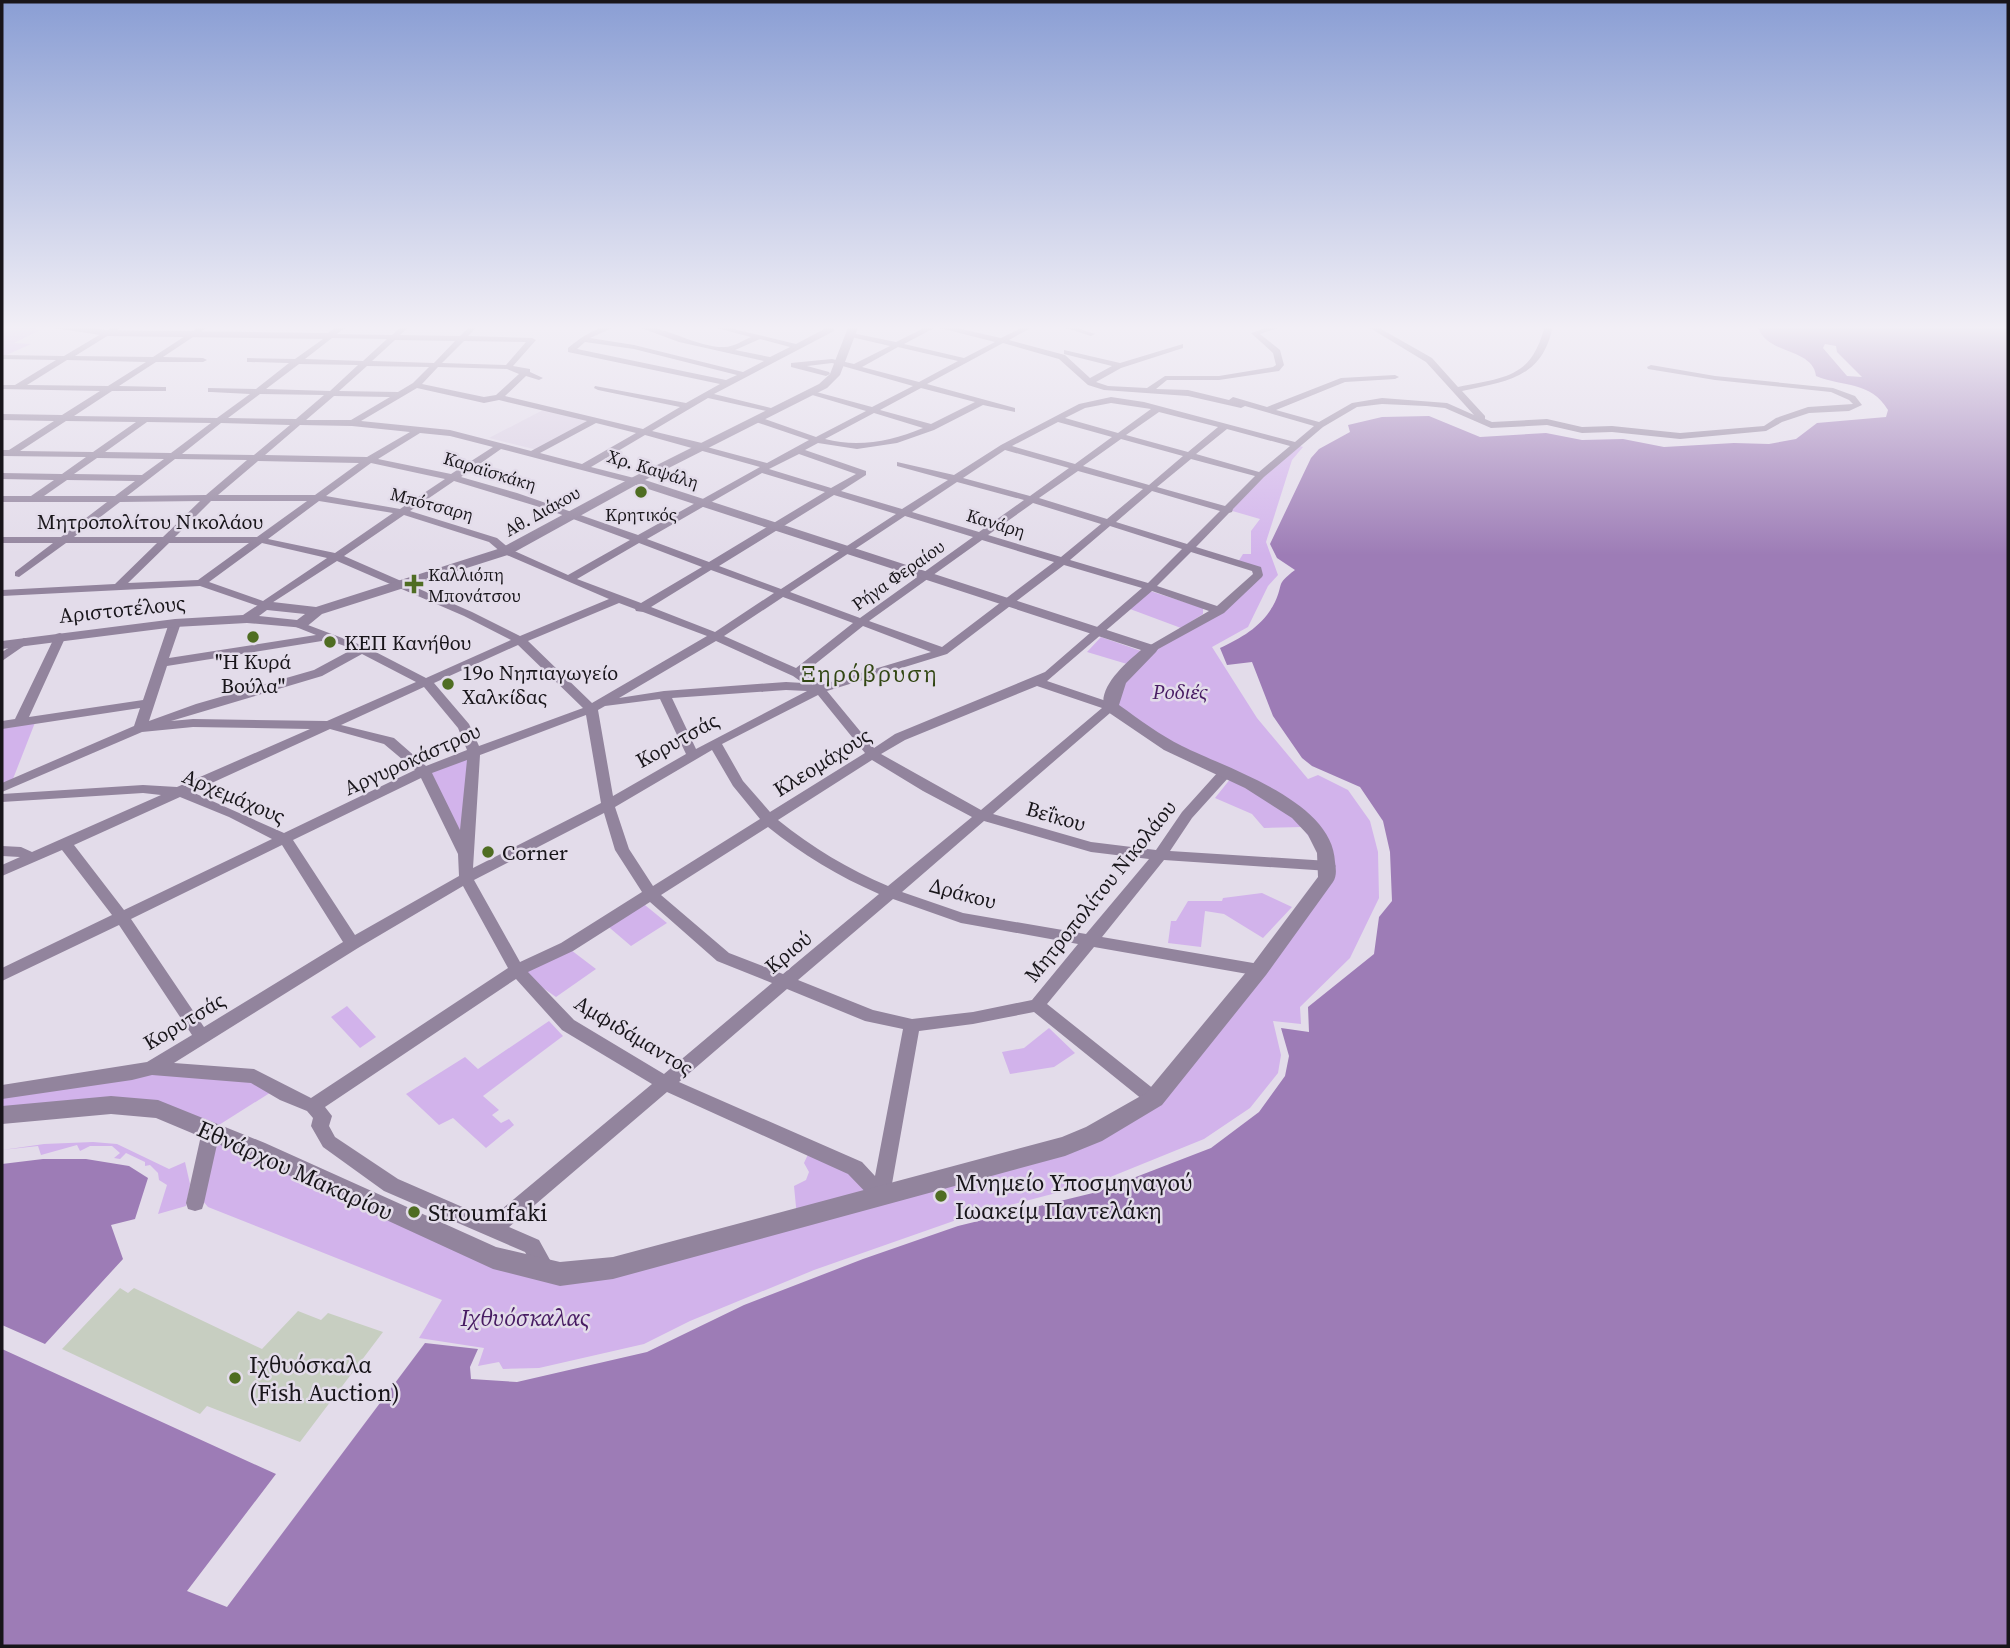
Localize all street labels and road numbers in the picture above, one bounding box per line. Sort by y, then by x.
street label: Χρ. Καψάλη [604,443,702,495]
street label: Καραϊσκάκη [441,445,539,497]
street label: Αθ. Διάκου [499,480,585,542]
street label: Μπότσαρη [388,481,476,527]
street label: Κανάρη [964,502,1028,544]
street label: Μητροπολίτου Νικολάου [37,507,263,536]
street label: Ρήγα Φεραίου [847,534,949,616]
street label: Αριστοτέλους [57,588,187,630]
street label: Κορυτσάς [630,705,724,775]
street label: Αργυροκάστρου [339,716,485,802]
street label: Κλεομάχους [768,720,876,804]
street label: Αρχεμάχους [178,761,290,831]
street label: Μητροπολίτου Νικολάου [1017,794,1183,988]
street label: Βεΐκου [1023,794,1089,838]
street label: Δράκου [926,870,1000,916]
street label: Κριού [758,924,818,980]
street label: Κορυτσάς [138,985,230,1057]
street label: Αμφιδάμαντος [569,988,699,1082]
street label: Εθνάρχου Μακαρίου [192,1112,398,1228]

